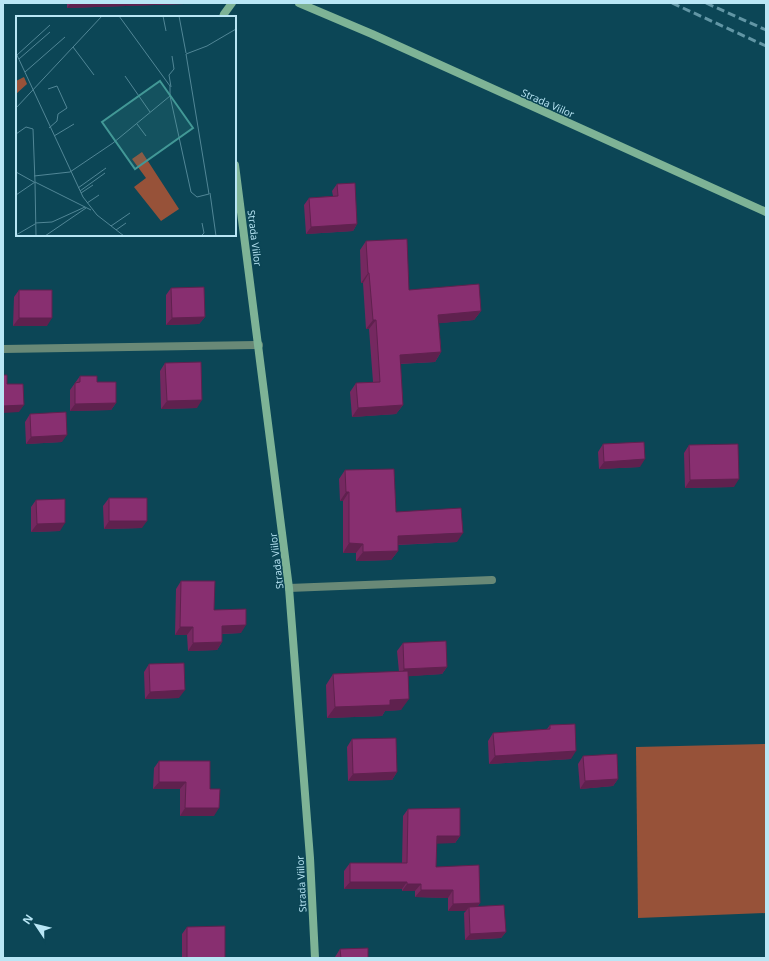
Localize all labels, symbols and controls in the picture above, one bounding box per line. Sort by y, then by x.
inset map [16,16,236,236]
street label: Strada Viilor [519,85,577,121]
street label: Strada Viilor [245,209,265,267]
street label: Strada Viilor [266,532,286,590]
street label: Strada Viilor [293,855,309,913]
north arrow [16,905,56,945]
text: N [19,911,36,927]

